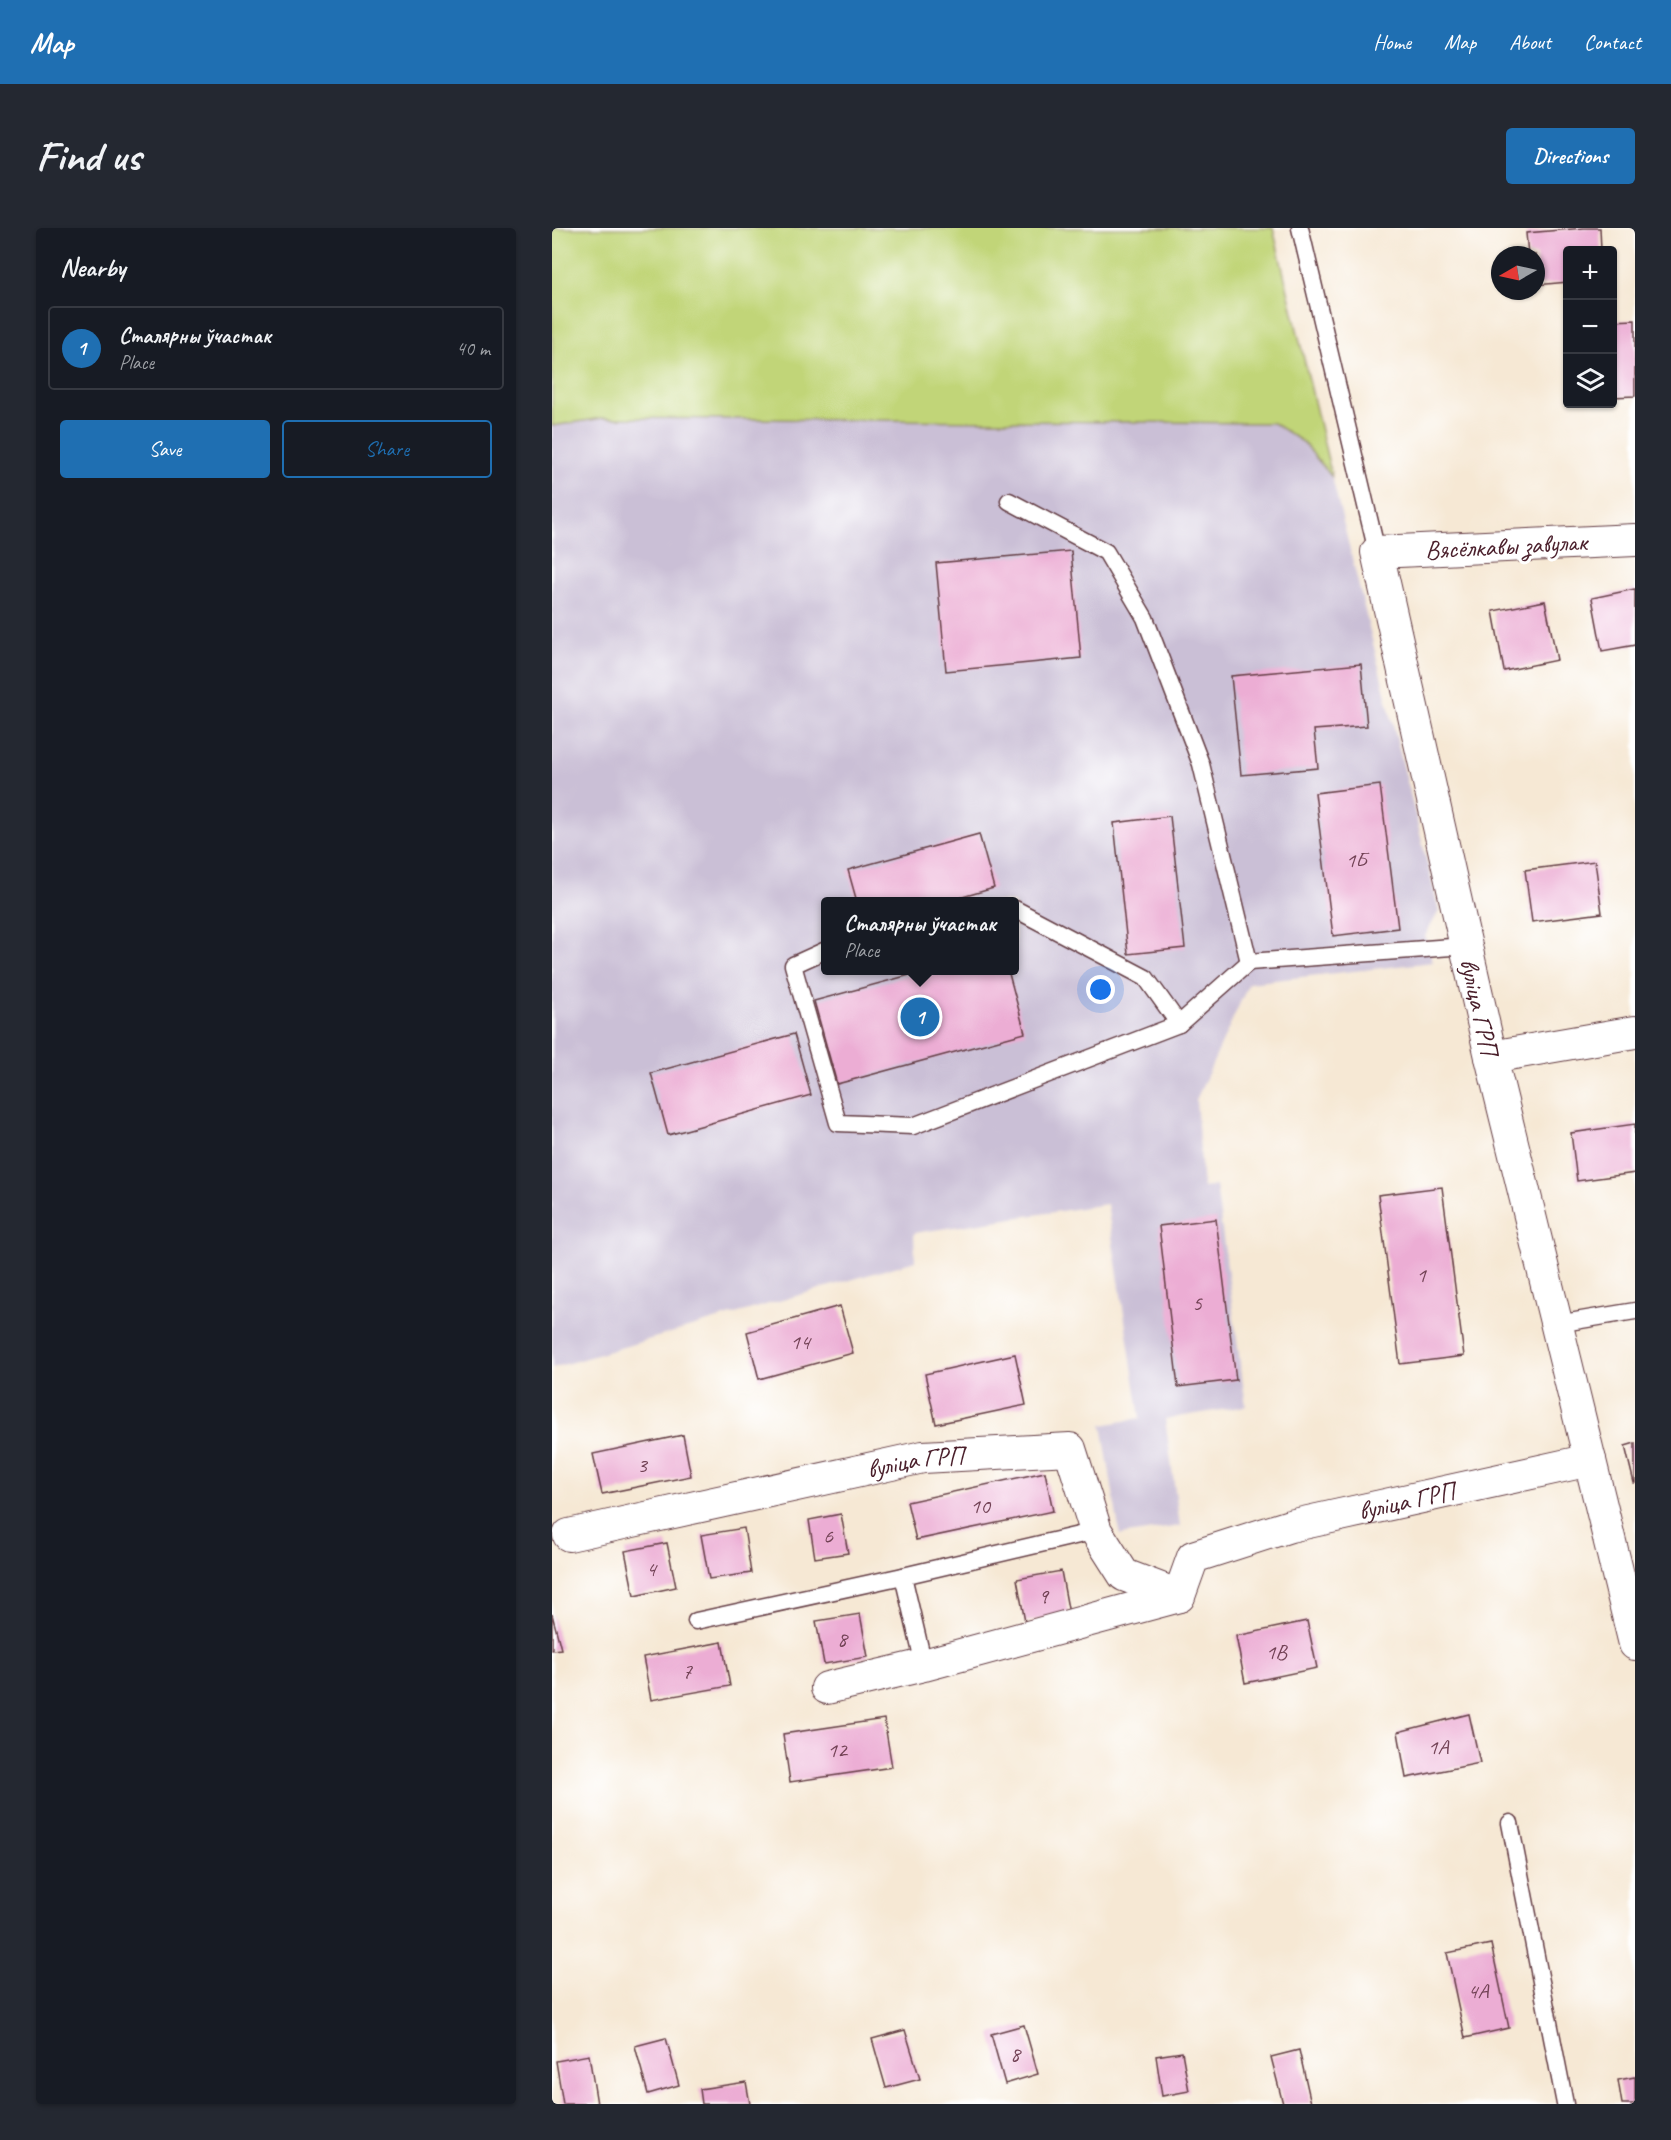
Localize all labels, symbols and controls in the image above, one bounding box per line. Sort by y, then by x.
text: Map [30,25,73,60]
text: Home [1373,29,1411,55]
text: Map [1444,29,1476,55]
text: About [1509,29,1551,55]
text: Contact [1584,29,1641,55]
button: Directions [1506,128,1635,184]
text: Find us [36,130,141,183]
north arrow [1491,246,1545,300]
map controls [1563,246,1617,408]
button: + [1563,246,1617,300]
text: Nearby [60,251,125,284]
button: − [1563,300,1617,354]
text: Сталярны ўчастак [119,322,271,350]
text: 1 [77,336,86,361]
text: 40 m [456,336,490,361]
text: Place [119,350,154,375]
button: layers [1563,354,1617,408]
button: Save [60,420,270,478]
button: Share [282,420,492,478]
street label: Вясёлкавы завулак [1424,525,1590,568]
house number: 1Б [1345,846,1370,874]
popup [821,897,1019,975]
text: Сталярны ўчастак [844,910,996,938]
text: Place [844,938,879,963]
street label: вуліца ГРП [1453,955,1507,1062]
your location [1086,975,1115,1004]
pin: 1 [900,994,940,1040]
house number: 1 [1416,1261,1427,1289]
house number: 5 [1192,1289,1203,1317]
house number: 14 [790,1328,812,1356]
street label: вуліца ГРП [864,1438,968,1485]
house number: 3 [637,1451,649,1479]
street label: вуліца ГРП [1355,1473,1461,1527]
house number: 10 [970,1492,992,1520]
house number: 6 [823,1522,834,1550]
house number: 4 [646,1555,658,1583]
house number: 9 [1038,1582,1050,1610]
house number: 8 [837,1625,849,1653]
house number: 1В [1265,1638,1288,1666]
house number: 7 [682,1657,693,1685]
house number: 1А [1428,1733,1449,1761]
house number: 12 [827,1736,849,1764]
house number: 4А [1468,1977,1489,2005]
house number: 8 [1010,2040,1022,2068]

